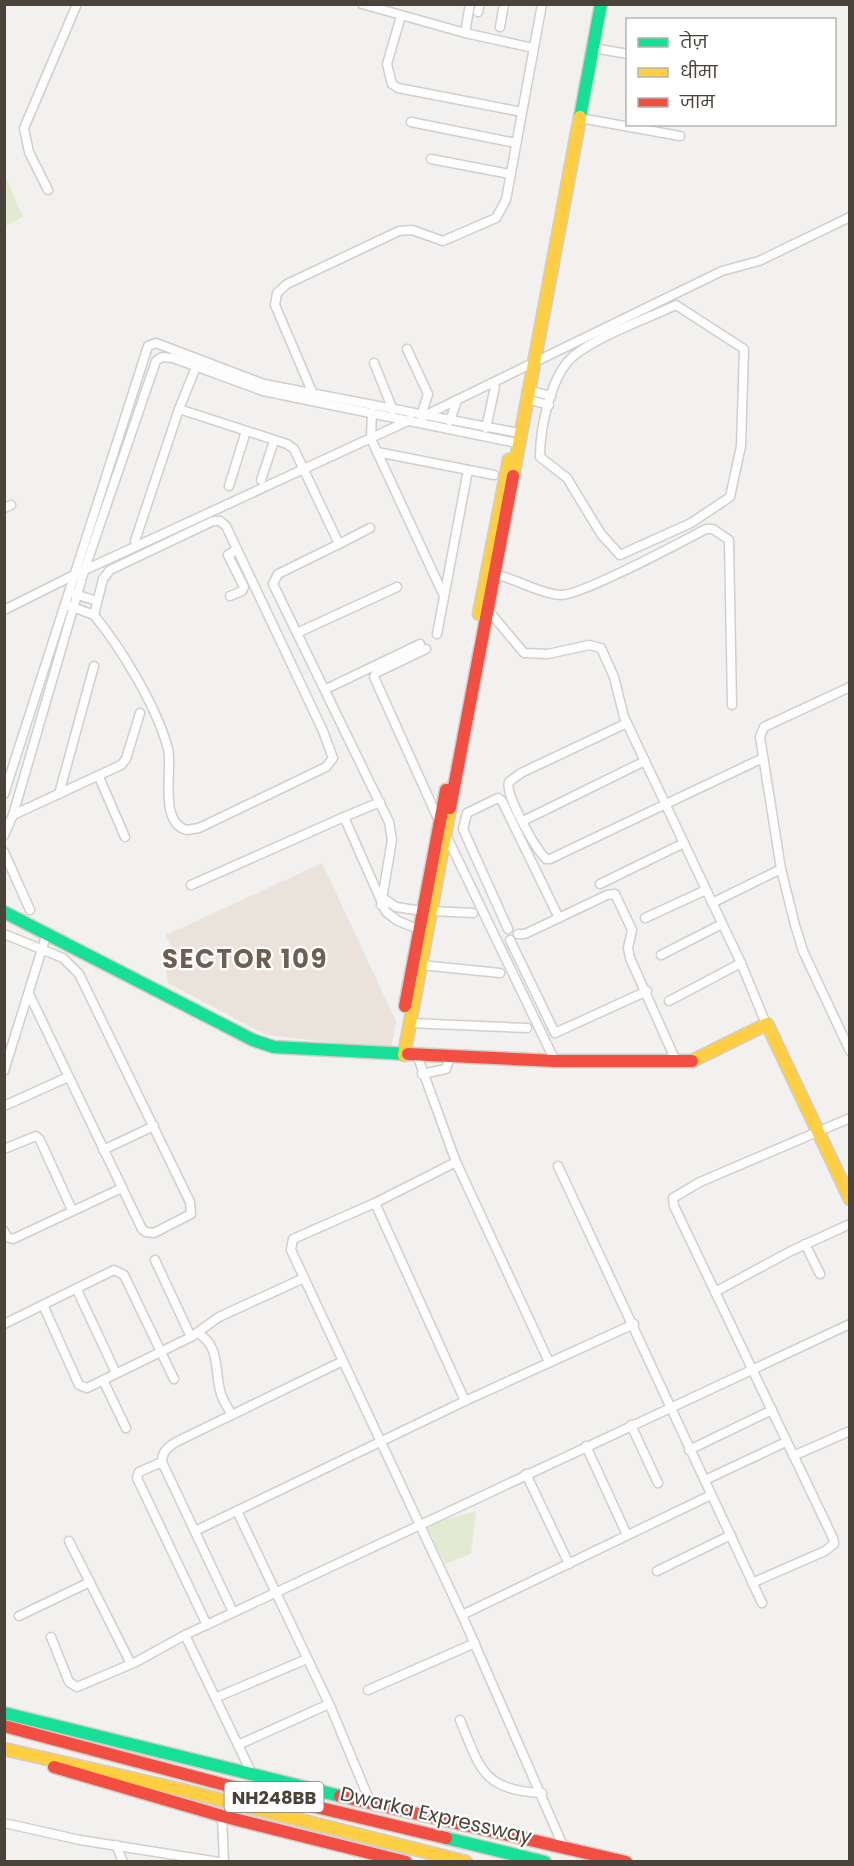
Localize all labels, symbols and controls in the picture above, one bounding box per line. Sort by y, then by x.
legend [626,18,836,126]
text: तेज़ [679,29,708,54]
text: धीमा [680,59,718,84]
text: जाम [679,89,715,114]
district label: SECTOR 109 [162,941,328,977]
street label: Dwarka Expressway [337,1779,535,1851]
road number: NH248BB [224,1782,324,1812]

